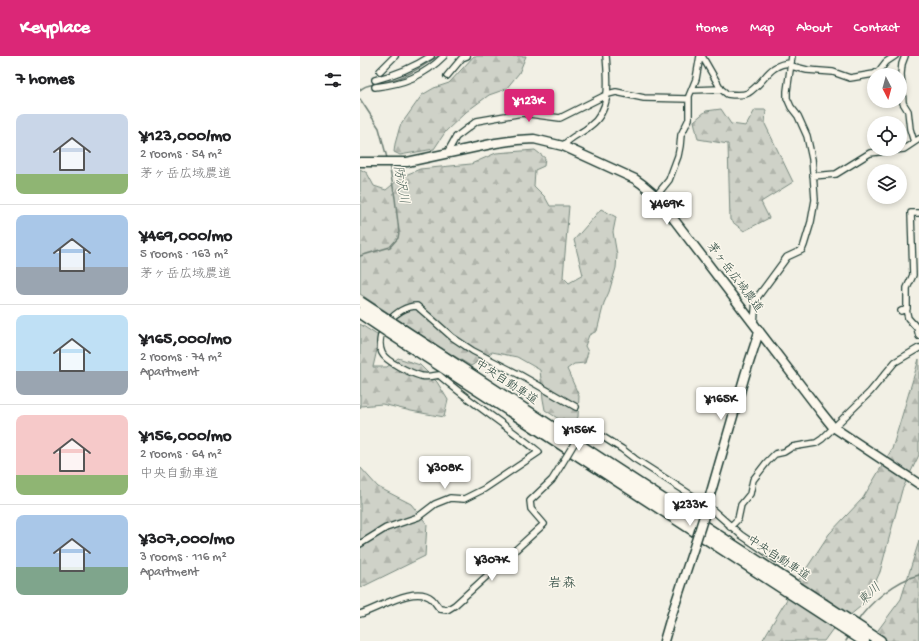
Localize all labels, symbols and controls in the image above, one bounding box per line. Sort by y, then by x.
text: Keyplace [20,17,90,40]
text: Home [696,20,728,37]
text: Map [750,20,774,37]
text: About [796,20,832,37]
text: Contact [854,20,899,37]
north arrow [867,68,907,108]
map controls [867,68,907,204]
icon: filters [322,69,344,91]
text: 7 homes [16,70,74,90]
pin: ¥123K [501,89,557,123]
text: ¥123K [513,94,545,109]
button: locate [867,116,907,156]
text: ¥123,000/mo [140,127,231,147]
icon: home [48,130,96,178]
text: 2 rooms · 54 m² [140,147,222,162]
water label: 防沢川 [389,164,411,206]
button: layers [867,164,907,204]
text: 茅ヶ岳広域農道 [140,167,231,182]
pin: ¥469K [639,192,695,226]
text: ¥469K [651,197,683,212]
text: ¥469,000/mo [140,227,232,247]
icon: home [48,231,96,279]
street label: 茅ヶ岳広域農道 [703,240,766,316]
text: 5 rooms · 163 m² [140,247,228,262]
text: 茅ヶ岳広域農道 [140,267,231,282]
text: ¥165,000/mo [140,330,232,350]
icon: home [48,331,96,379]
text: 2 rooms · 74 m² [140,350,222,365]
street label: 中央自動車道 [472,357,541,408]
text: Apartment [140,365,199,380]
pin: ¥165K [693,387,749,421]
text: ¥165K [705,392,737,407]
pin: ¥156K [551,418,607,452]
text: ¥156K [563,423,595,438]
text: ¥156,000/mo [140,427,232,447]
icon: home [48,431,96,479]
text: 2 rooms · 64 m² [140,447,222,462]
pin: ¥308K [417,456,473,490]
text: ¥308K [428,461,462,476]
text: 中央自動車道 [140,467,218,482]
pin: ¥233K [662,493,718,527]
text: ¥233K [673,498,707,513]
text: ¥307,000/mo [140,530,234,550]
icon: home [48,531,96,579]
street label: 中央自動車道 [744,533,813,584]
pin: ¥307K [464,548,520,582]
text: 3 rooms · 116 m² [140,550,227,565]
text: ¥307K [475,553,509,568]
text: Apartment [140,565,199,580]
district label: 岩森 [548,576,576,593]
water label: 東川 [855,580,885,609]

